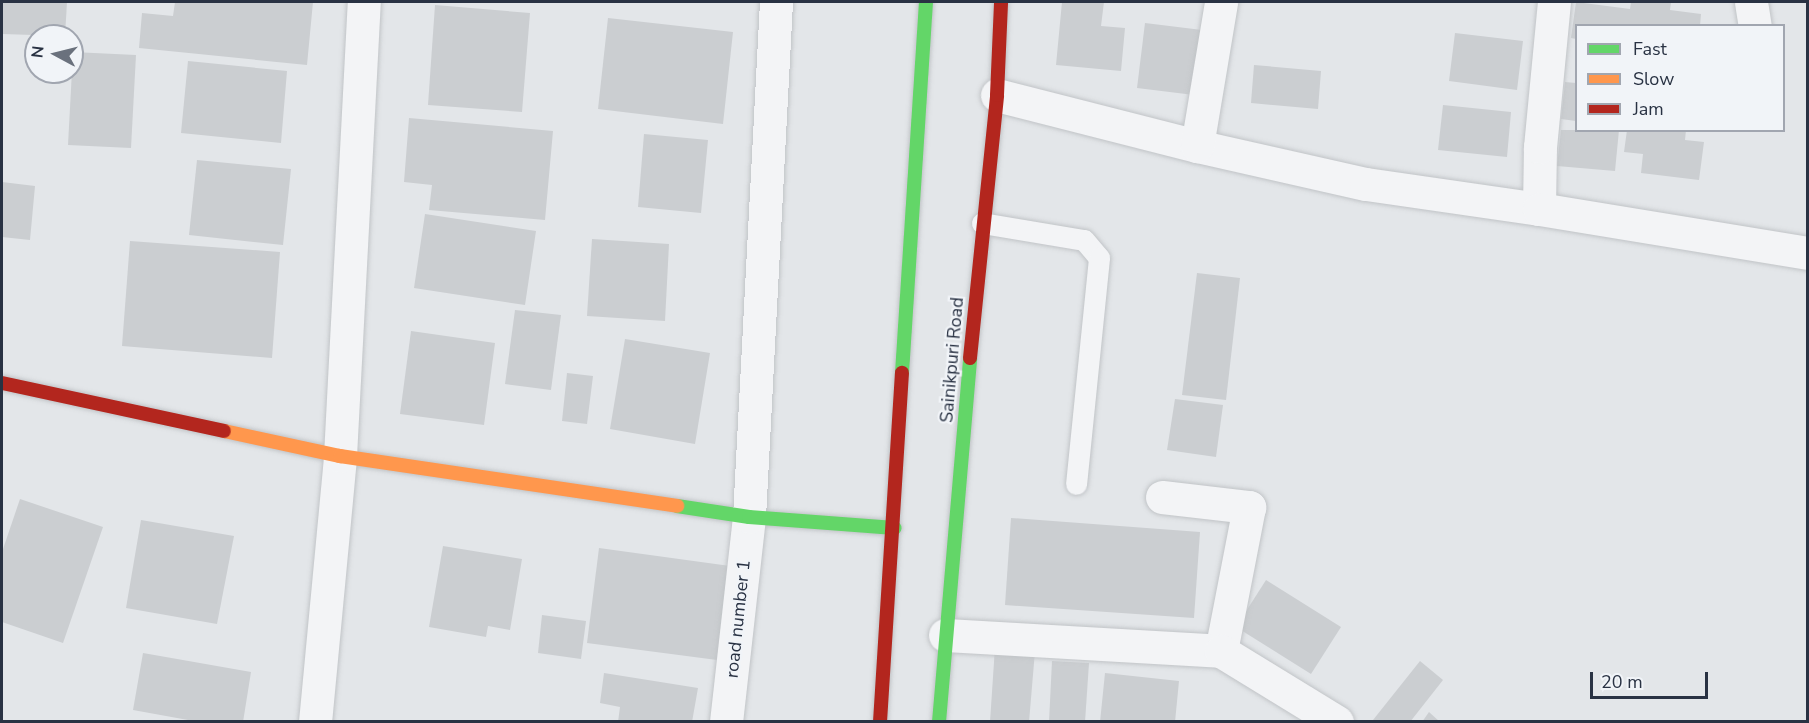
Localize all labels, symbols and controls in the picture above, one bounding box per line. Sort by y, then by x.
north arrow [24,24,84,84]
legend [1575,24,1785,132]
text: Fast [1633,37,1667,61]
text: N [26,45,50,59]
text: Slow [1633,67,1674,91]
text: Jam [1633,97,1664,121]
street label: Sainikpuri Road [936,296,968,424]
street label: road number 1 [721,559,755,679]
scale bar [1593,660,1712,698]
text: 20 m [1601,670,1643,694]

